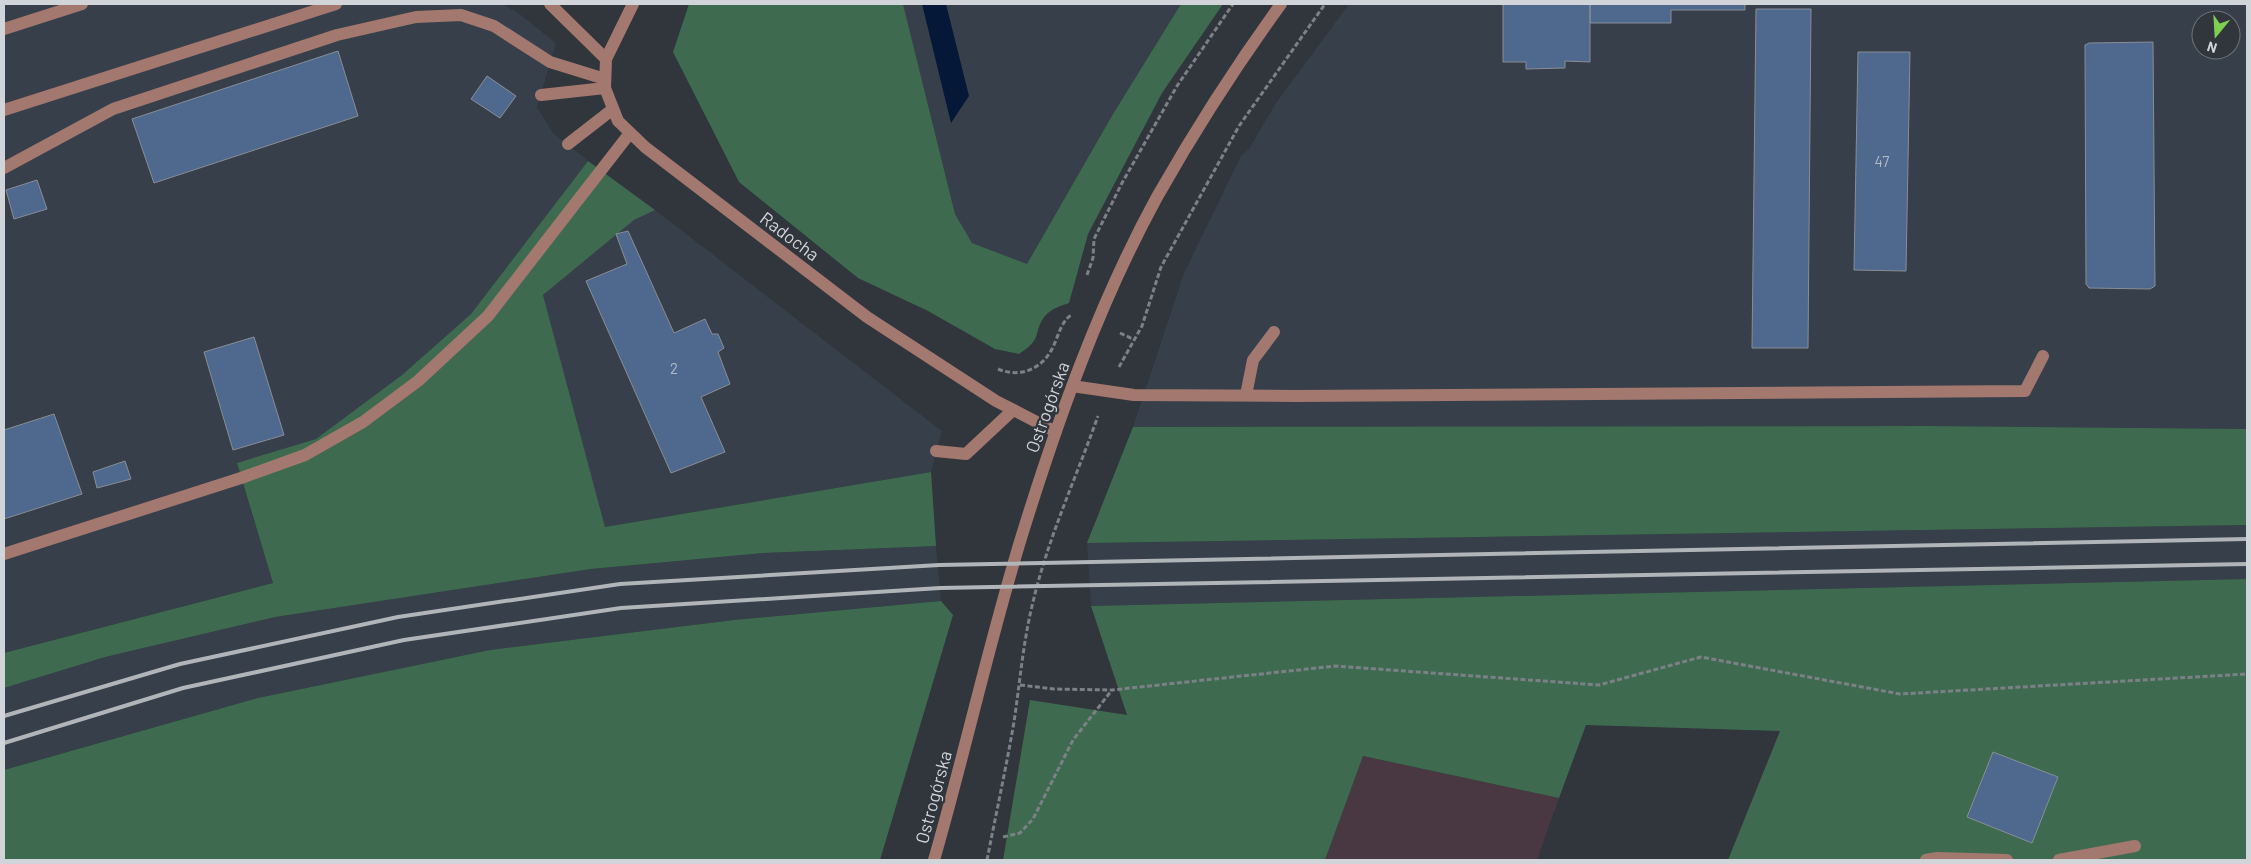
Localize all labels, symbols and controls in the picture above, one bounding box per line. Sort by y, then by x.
north arrow [2191,10,2241,60]
text: N [2205,38,2219,57]
house number: 47 [1875,152,1889,170]
street label: Radocha [756,207,824,265]
house number: 2 [670,359,678,377]
street label: Ostrogórska [1020,359,1074,455]
street label: Ostrogórska [910,748,956,846]

